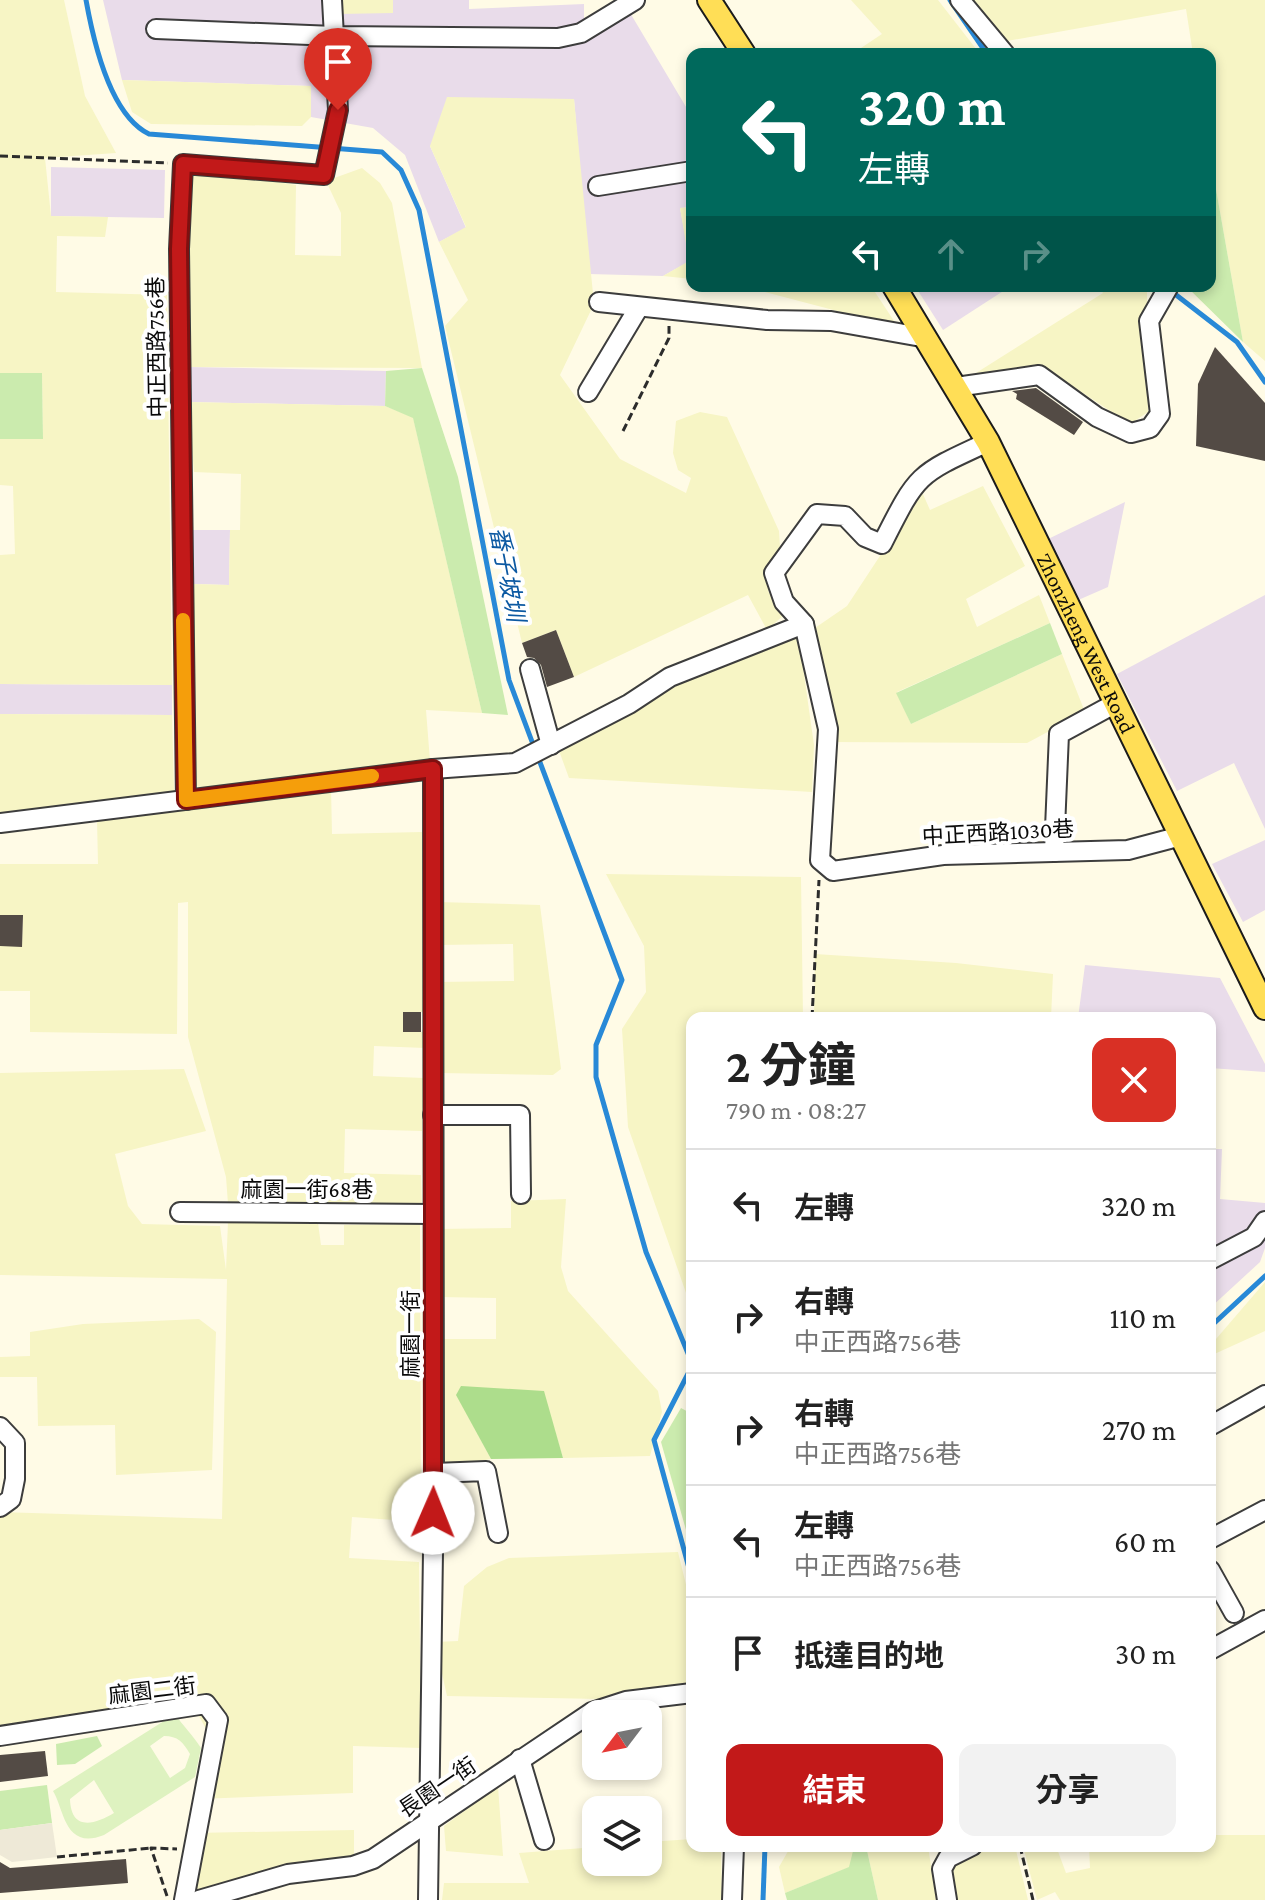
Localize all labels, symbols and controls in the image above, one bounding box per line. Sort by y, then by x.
pin [304,28,372,110]
icon: arrive [316,40,360,84]
text: 320 m [858,75,1006,137]
icon: left [726,80,830,184]
text: 左轉 [858,150,930,190]
icon: left [845,232,889,276]
icon: ahead [929,232,973,276]
icon: right [1013,232,1057,276]
street label: 中正西路756巷 [143,276,170,418]
water label: 番子坡圳 [485,524,530,627]
street label: Zhonzheng West Road [1031,549,1141,738]
street label: 中正西路1030巷 [921,816,1075,849]
button: close [1092,1038,1176,1122]
text: 2 分鐘 [726,1039,856,1092]
text: 790 m · 08:27 [726,1096,866,1125]
street label: 麻園一街68巷 [240,1177,374,1202]
icon: left [726,1183,770,1227]
text: 320 m [1101,1189,1176,1222]
text: 左轉 [794,1191,854,1224]
text: 右轉 [794,1285,854,1318]
street label: 麻園一街 [398,1290,423,1378]
icon: right [726,1295,770,1339]
text: 110 m [1109,1301,1176,1334]
text: 中正西路756巷 [794,1328,961,1357]
text: 右轉 [794,1397,854,1430]
icon: right [726,1407,770,1451]
text: 270 m [1102,1413,1176,1446]
text: 中正西路756巷 [794,1440,961,1469]
position arrow [391,1471,475,1555]
text: 左轉 [794,1509,854,1542]
icon: left [726,1519,770,1563]
text: 60 m [1114,1525,1176,1558]
text: 中正西路756巷 [794,1552,961,1581]
icon: arrive [726,1631,770,1675]
text: 30 m [1115,1637,1176,1670]
text: 抵達目的地 [794,1639,944,1672]
street label: 麻園二街 [107,1673,197,1708]
north arrow [582,1700,662,1780]
map controls [582,1700,662,1876]
button: 結束 [726,1744,943,1836]
button: 分享 [959,1744,1176,1836]
street label: 長園一街 [394,1752,481,1822]
button: layers [582,1796,662,1876]

